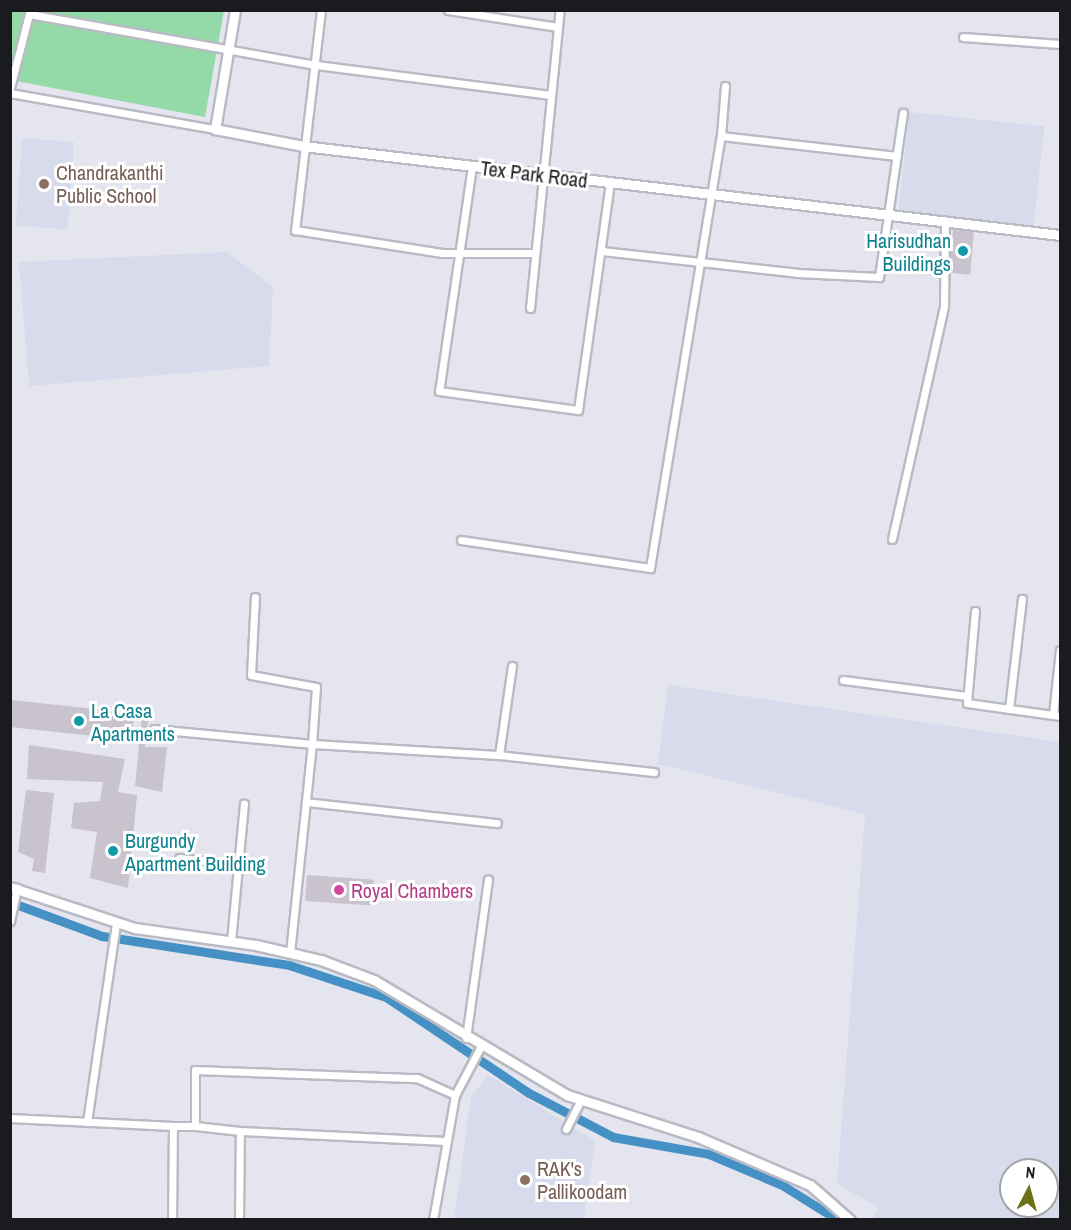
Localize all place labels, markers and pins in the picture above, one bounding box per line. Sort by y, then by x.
place label: Chandrakanthi Public School [56,160,164,207]
marker: Chandrakanthi Public School [37,177,51,191]
place label: Harisudhan Buildings [866,228,951,275]
marker: Harisudhan Buildings [956,244,970,258]
place label: La Casa Apartments [91,698,175,745]
marker: La Casa Apartments [72,714,86,728]
place label: Burgundy Apartment Building [125,828,265,875]
marker: Burgundy Apartment Building [106,844,120,858]
place label: Royal Chambers [351,878,473,902]
marker: Royal Chambers [332,883,346,897]
place label: RAK's Pallikoodam [537,1156,627,1203]
marker: RAK's Pallikoodam [518,1173,532,1187]

